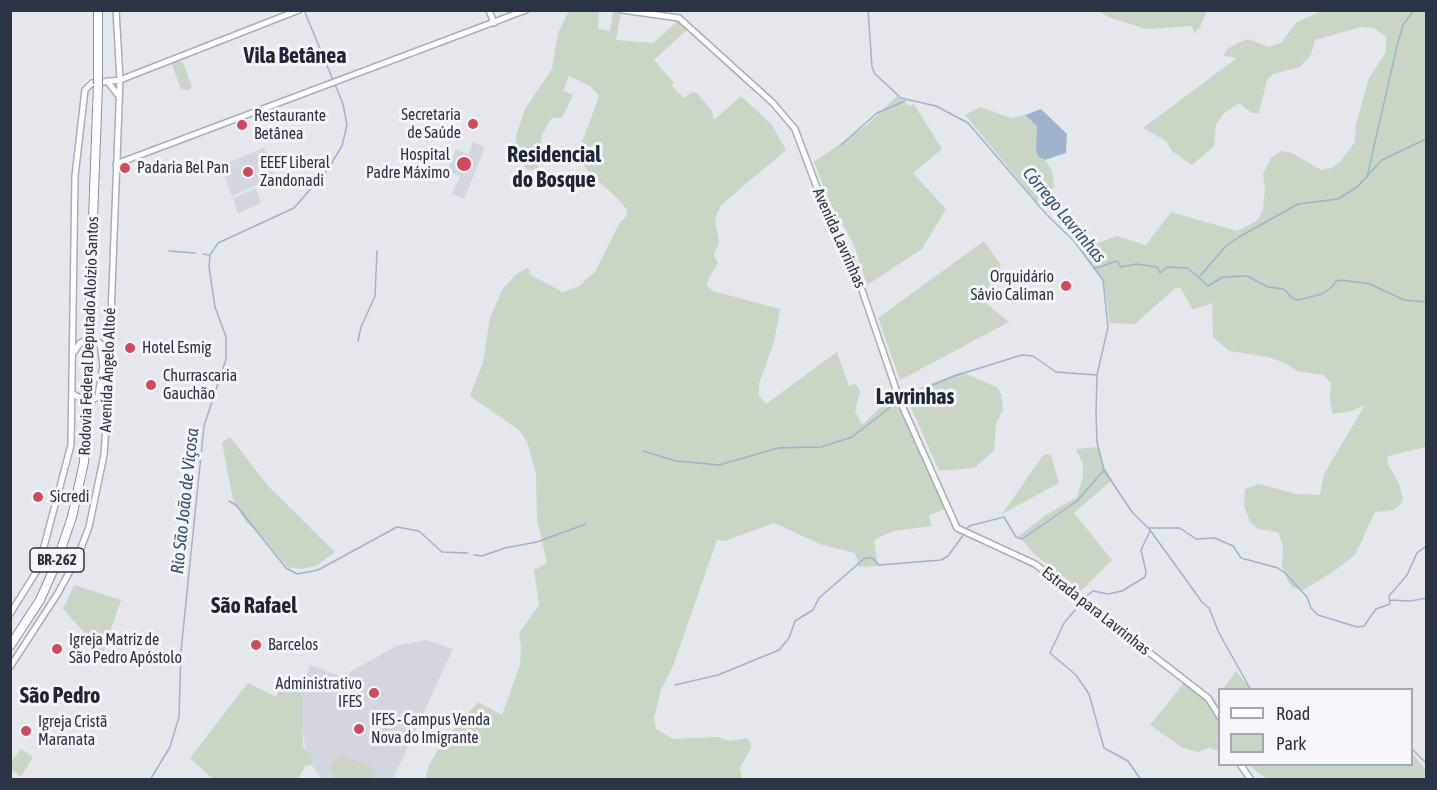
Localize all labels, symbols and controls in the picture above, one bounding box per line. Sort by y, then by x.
district label: Vila Betânea [244,43,346,69]
place label: Secretaria de Saúde [401,105,461,143]
place label: Restaurante Betânea [254,106,326,144]
marker: Secretaria de Saúde [466,117,480,131]
marker: Restaurante Betânea [235,118,249,132]
district label: Residencial do Bosque [507,142,601,194]
place label: Hospital Padre Máximo [366,145,450,183]
place label: EEEF Liberal Zandonadi [260,153,330,191]
marker: Hospital Padre Máximo [455,155,473,173]
place label: Padaria Bel Pan [137,158,229,178]
marker: Padaria Bel Pan [118,161,132,175]
water label: Córrego Lavrinhas [1018,163,1110,267]
marker: EEEF Liberal Zandonadi [241,165,255,179]
street label: Avenida Lavrinhas [808,185,870,291]
street label: Rodovia Federal Deputado Aloízio Santos [75,216,103,456]
place label: Orquidário Sávio Caliman [971,267,1054,305]
marker: Orquidário Sávio Caliman [1059,279,1073,293]
street label: Avenida Ângelo Altoé [96,307,120,433]
place label: Hotel Esmig [142,338,212,358]
marker: Hotel Esmig [123,341,137,355]
place label: Churrascaria Gauchão [163,366,237,404]
marker: Churrascaria Gauchão [144,378,158,392]
district label: Lavrinhas [876,384,954,410]
water label: Rio São João de Viçosa [167,427,203,575]
place label: Sicredi [50,487,89,507]
marker: Sicredi [31,490,45,504]
road number: BR-262 [30,548,84,572]
street label: Estrada para Lavrinhas [1038,563,1154,659]
district label: São Rafael [211,593,297,619]
place label: Igreja Matriz de São Pedro Apóstolo [69,630,182,668]
place label: Barcelos [268,635,318,655]
marker: Barcelos [249,638,263,652]
marker: Igreja Matriz de São Pedro Apóstolo [50,642,64,656]
place label: Administrativo IFES [276,674,362,712]
district label: São Pedro [20,683,100,709]
marker: Administrativo IFES [367,686,381,700]
legend [1218,688,1413,766]
text: Road [1276,703,1310,724]
place label: IFES - Campus Venda Nova do Imigrante [371,710,490,748]
place label: Igreja Cristã Maranata [38,712,108,750]
marker: IFES - Campus Venda Nova do Imigrante [352,722,366,736]
marker: Igreja Cristã Maranata [19,724,33,738]
text: Park [1276,733,1306,754]

